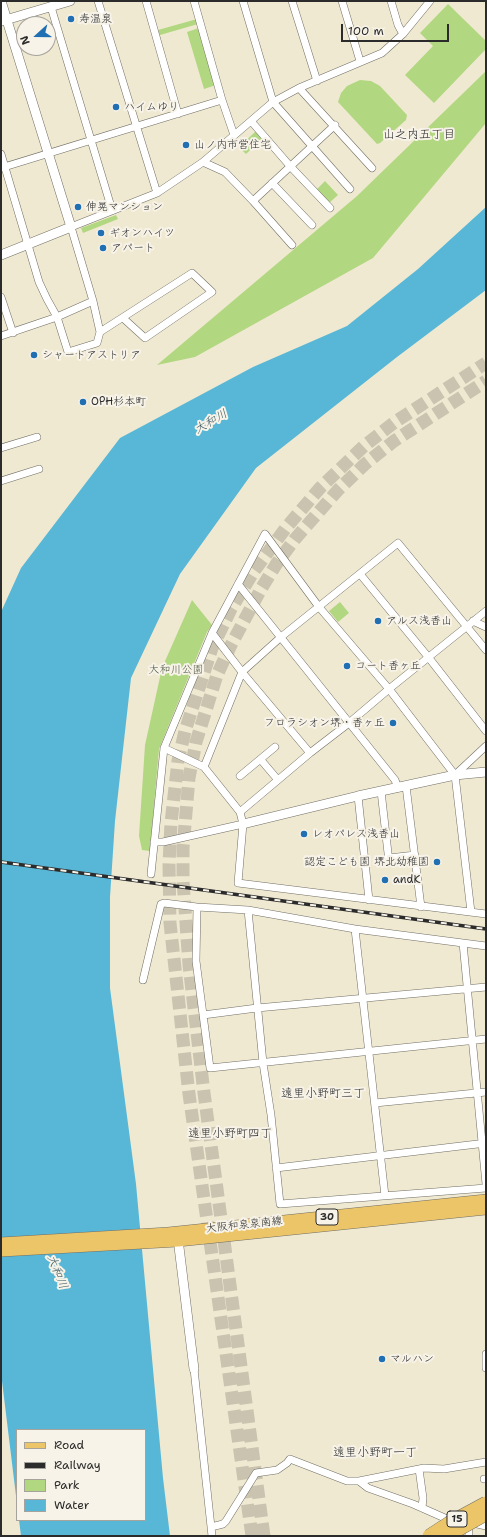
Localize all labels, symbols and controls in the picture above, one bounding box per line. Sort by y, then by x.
place label: 寿温泉 [79,12,112,26]
marker: 寿温泉 [66,14,76,24]
north arrow [16,16,56,56]
scale bar [343,16,451,42]
text: 100 m [348,23,384,39]
text: N [17,33,34,47]
place label: ハイムゆり [124,100,179,114]
marker: ハイムゆり [111,102,121,112]
district label: 山之内五丁目 [383,128,455,142]
place label: 山ノ内市営住宅 [194,138,271,152]
marker: 山ノ内市営住宅 [181,140,191,150]
place label: 伸晃マンション [86,200,163,214]
marker: 伸晃マンション [73,202,83,212]
place label: ギオンハイツ [109,226,175,240]
marker: ギオンハイツ [96,228,106,238]
place label: アパート [111,241,155,255]
marker: アパート [98,243,108,253]
place label: シャートアストリア [42,348,141,362]
marker: シャートアストリア [29,350,39,360]
place label: OPH杉本町 [91,395,146,409]
marker: OPH杉本町 [78,397,88,407]
water label: 大和川 [192,407,230,437]
place label: アルス浅香山 [386,614,452,628]
marker: アルス浅香山 [373,616,383,626]
place label: コート香ヶ丘 [355,659,421,673]
marker: コート香ヶ丘 [342,661,352,671]
park label: 大和川公園 [149,663,203,677]
place label: フロラシオン堺・香ヶ丘 [264,716,385,730]
marker: フロラシオン堺・香ヶ丘 [388,718,398,728]
place label: レオパレス浅香山 [312,827,400,841]
marker: レオパレス浅香山 [299,829,309,839]
place label: 認定こども園 堺北幼稚園 [304,855,429,869]
marker: 認定こども園 堺北幼稚園 [432,857,442,867]
place label: andK [393,873,421,887]
marker: andK [380,875,390,885]
district label: 遠里小野町三丁 [281,1087,365,1101]
district label: 遠里小野町四丁 [188,1127,272,1141]
road number: 30 [316,1209,338,1225]
street label: 大阪和泉泉南線 [205,1214,283,1236]
water label: 大和川 [44,1253,70,1291]
place label: マルハン [390,1352,434,1366]
marker: マルハン [377,1354,387,1364]
legend [16,1429,146,1521]
text: Road [54,1437,84,1453]
district label: 遠里小野町一丁 [333,1446,417,1460]
text: Railway [54,1457,101,1473]
text: Park [54,1477,80,1493]
text: Water [54,1497,89,1513]
road number: 15 [447,1511,467,1527]

